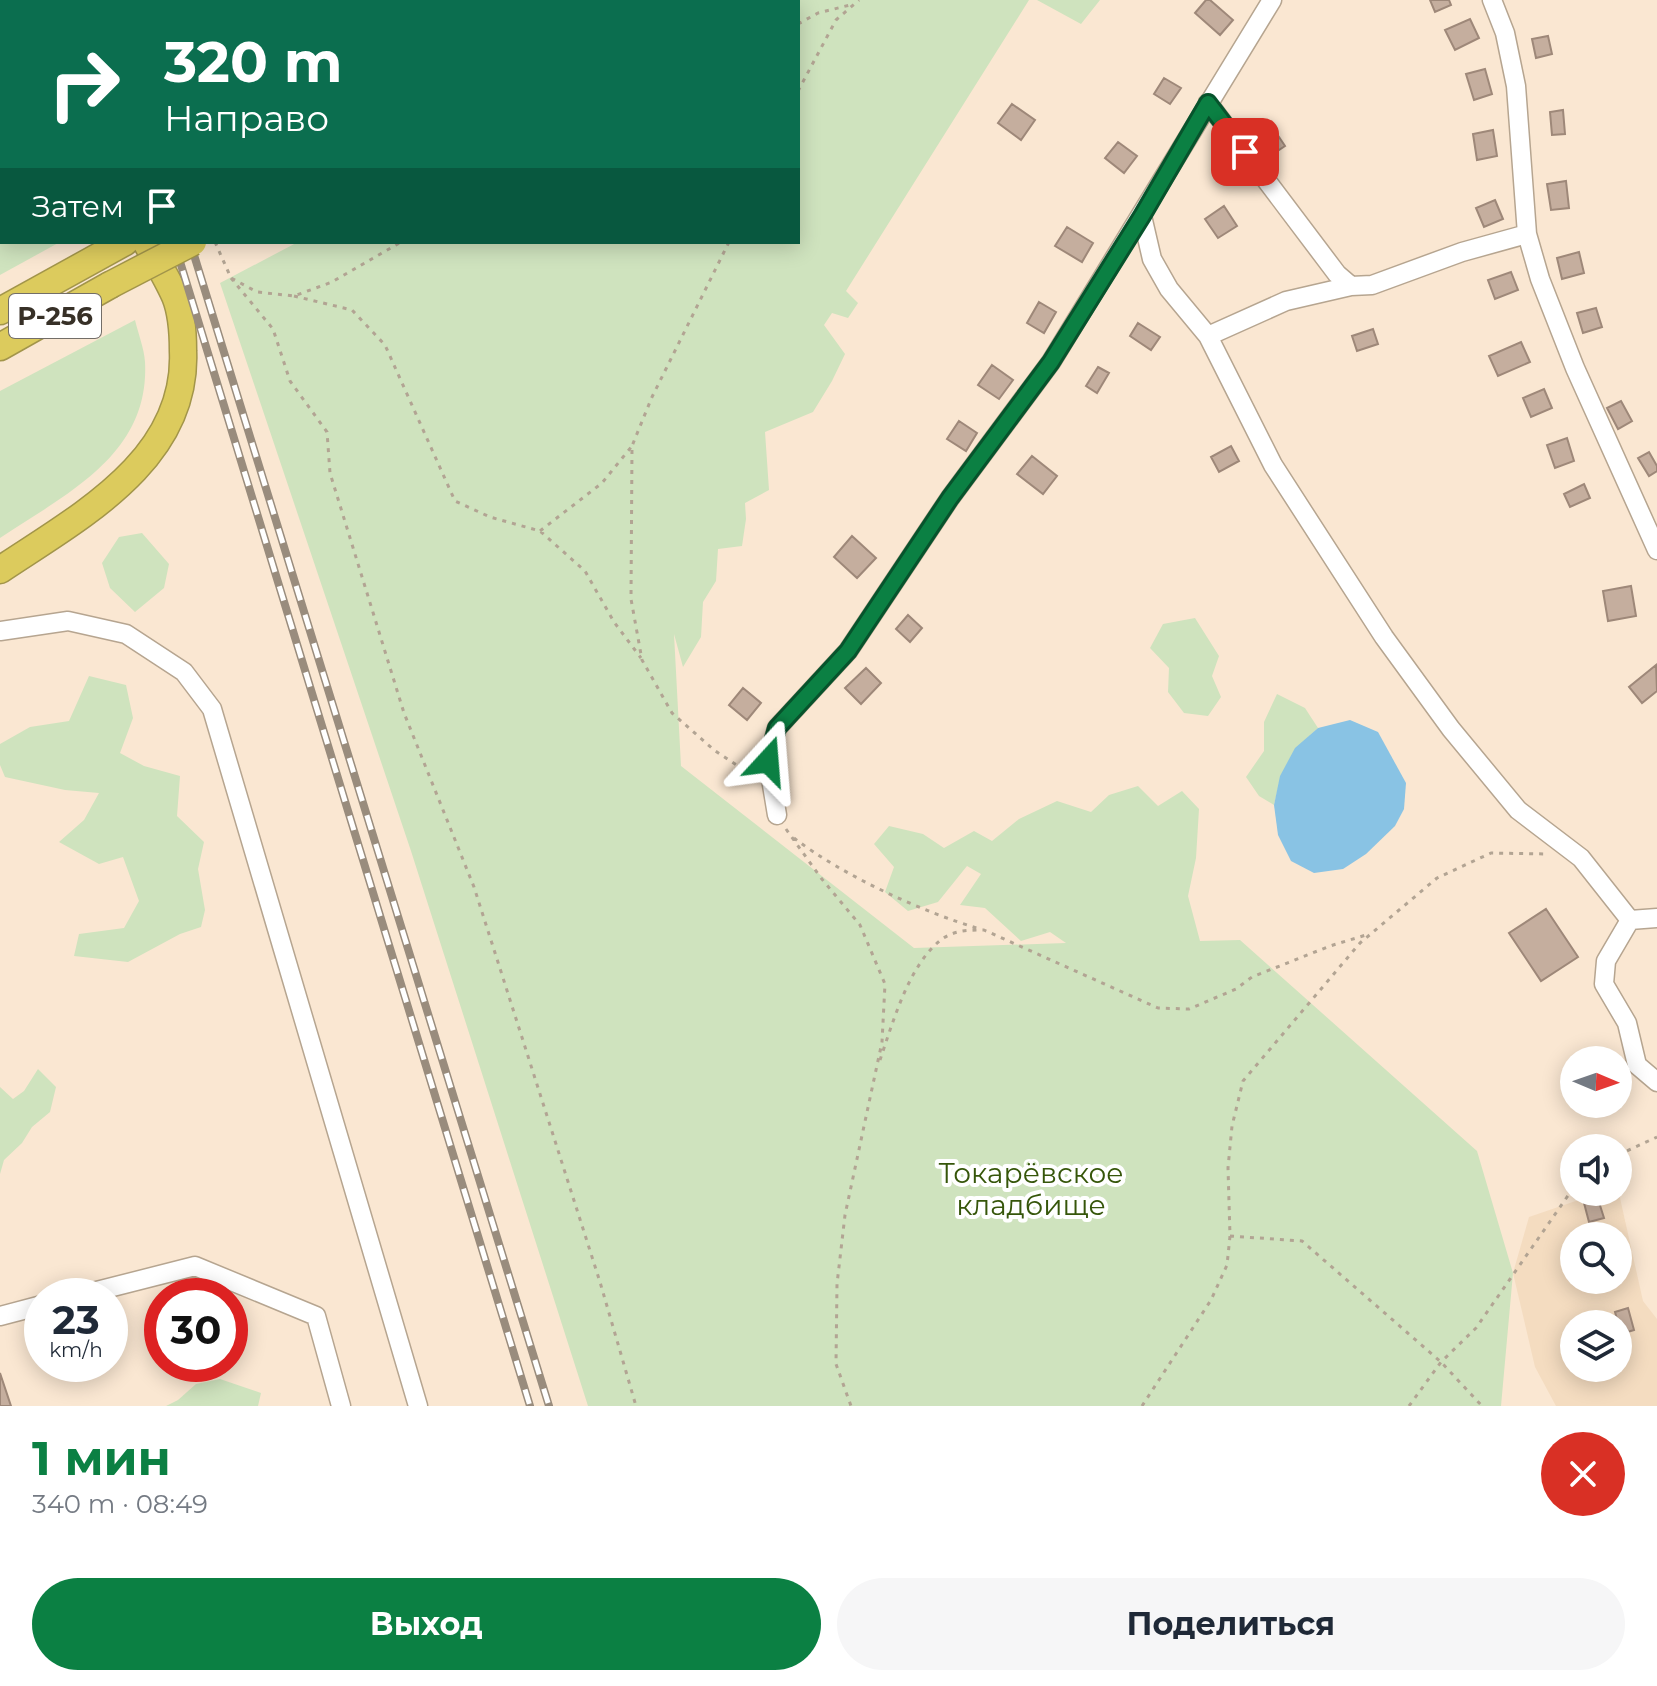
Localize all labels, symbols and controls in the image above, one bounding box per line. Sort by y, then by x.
text: 320 m [164,28,343,96]
icon: right [32,32,136,136]
text: Направо [164,96,329,140]
pin [1211,118,1279,186]
icon: arrive [1223,130,1267,174]
icon: arrive [140,184,184,228]
text: Затем [32,188,124,225]
road number: Р-256 [9,294,101,338]
position arrow [726,719,810,803]
north arrow [1560,1046,1632,1118]
map controls [1560,1046,1632,1382]
button: sound [1560,1134,1632,1206]
park label: Токарёвское кладбище [938,1156,1124,1222]
button: search [1560,1222,1632,1294]
speed limit sign: 30 [144,1278,248,1382]
text: 23 [52,1295,100,1344]
button: layers [1560,1310,1632,1382]
text: km/h [49,1338,103,1362]
text: 1 мин [32,1429,171,1487]
button: close [1541,1432,1625,1516]
text: 340 m · 08:49 [32,1488,208,1520]
button: Выход [32,1578,821,1670]
button: Поделиться [837,1578,1625,1670]

